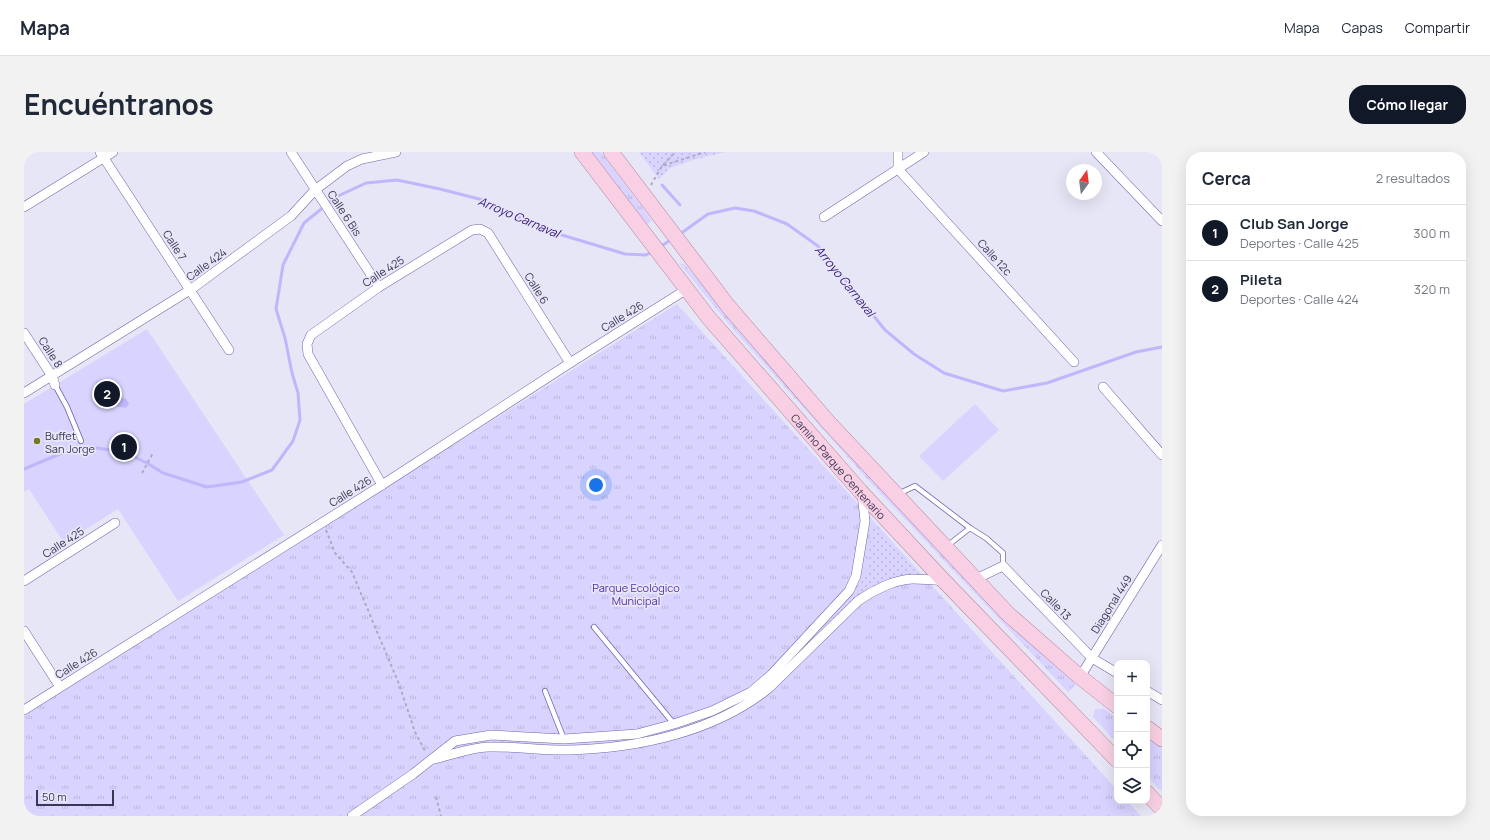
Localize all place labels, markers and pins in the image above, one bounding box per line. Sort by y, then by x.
pin: 2 [94,379,120,409]
place label: Buffet San Jorge [45,428,95,456]
pin: 1 [111,432,137,462]
marker: Buffet San Jorge [32,436,42,446]

